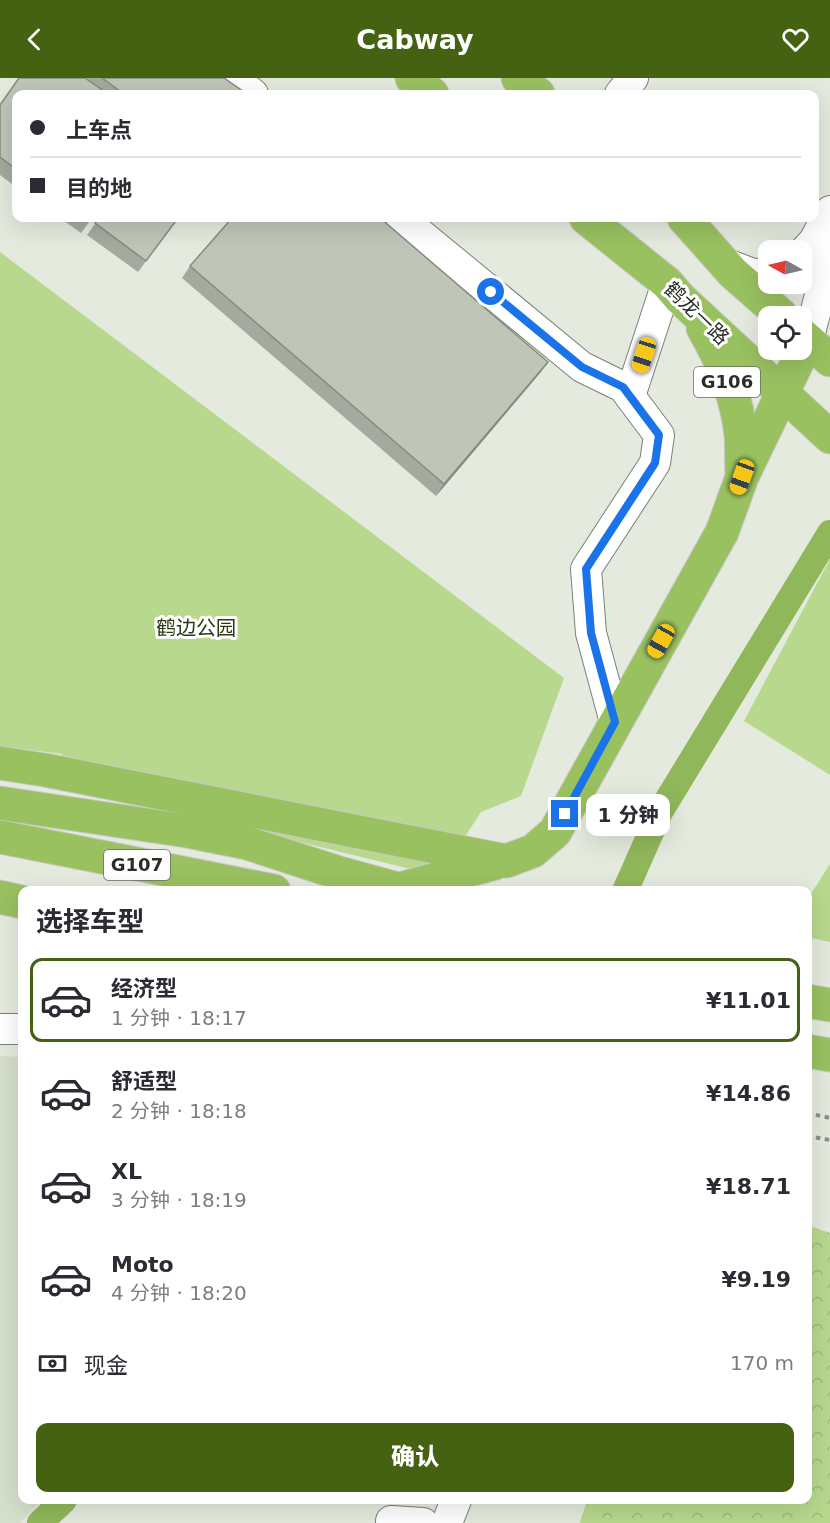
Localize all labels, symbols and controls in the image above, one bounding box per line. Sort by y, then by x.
icon: back [18,23,51,56]
icon: heart [779,23,812,56]
text: Cabway [356,24,474,55]
text: 上车点 [66,118,132,143]
text: 目的地 [66,176,132,201]
north arrow [758,240,812,294]
map controls [758,240,812,360]
street label: 鹤龙一路 [660,277,734,349]
route start [477,278,504,305]
button: locate [758,306,812,360]
car [630,335,658,375]
road number: G106 [694,367,760,397]
car [727,457,757,497]
park label: 鹤边公园 [156,616,236,640]
car [644,621,678,661]
callout: 1 分钟 [586,793,670,835]
route end [551,800,578,827]
text: 1 分钟 [598,803,658,827]
road number: G107 [104,850,170,880]
text: 选择车型 [36,906,144,937]
icon: car [39,973,93,1027]
text: 经济型 [111,976,177,1001]
text: ¥11.01 [706,988,791,1013]
text: 1 分钟 · 18:17 [111,1006,247,1030]
icon: car [39,1066,93,1120]
text: 舒适型 [111,1069,177,1094]
text: ¥14.86 [706,1081,791,1106]
text: 2 分钟 · 18:18 [111,1099,247,1123]
icon: car [39,1159,93,1213]
text: XL [111,1159,142,1184]
text: ¥18.71 [706,1174,791,1199]
text: 3 分钟 · 18:19 [111,1188,247,1212]
icon: car [39,1252,93,1306]
text: Moto [111,1252,174,1277]
text: ¥9.19 [721,1267,791,1292]
text: 4 分钟 · 18:20 [111,1281,247,1305]
icon: cash [36,1347,69,1380]
text: 170 m [730,1351,794,1375]
text: 现金 [84,1353,128,1378]
button: 确认 [36,1423,794,1492]

